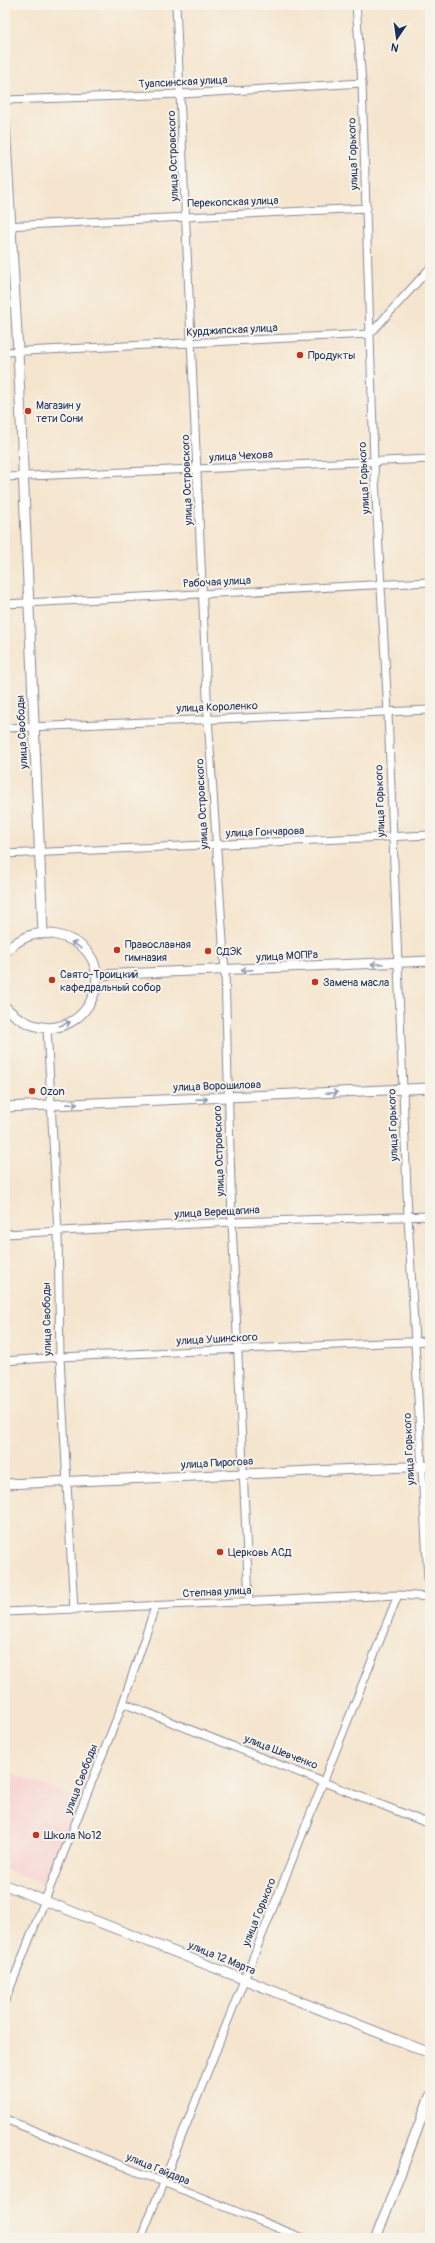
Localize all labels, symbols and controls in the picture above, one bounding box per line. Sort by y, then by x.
north arrow [377,18,417,58]
text: N [389,40,400,54]
street label: Туапсинская улица [138,73,228,91]
street label: улица Островского [165,110,181,203]
street label: улица Горького [345,117,361,191]
street label: Перекопская улица [187,194,279,210]
street label: Курджипская улица [186,321,278,339]
place label: Продукты [308,349,355,362]
marker: Продукты [295,350,305,360]
place label: Магазин у тети Сони [36,399,83,425]
marker: Магазин у тети Сони [23,406,33,416]
street label: улица Островского [179,434,195,527]
street label: улица Горького [356,441,372,516]
street label: улица Чехова [208,448,273,464]
street label: Рабочая улица [183,574,251,590]
street label: улица Свободы [14,695,30,770]
street label: улица Короленко [175,699,258,715]
street label: улица Островского [193,758,211,851]
street label: улица Горького [372,764,388,838]
street label: улица Гончарова [224,824,305,840]
place label: Православная гимназия [125,938,191,964]
one-way arrow [71,941,82,949]
marker: Православная гимназия [112,945,122,955]
place label: СДЭК [216,945,242,958]
marker: СДЭК [203,946,213,956]
street label: улица МОПРа [255,948,318,964]
one-way arrow [371,960,384,968]
one-way arrow [241,966,254,973]
place label: Свято-Троицкий кафедральный собор [60,968,161,994]
marker: Свято-Троицкий кафедральный собор [47,975,57,985]
place label: Замена масла [323,976,389,989]
marker: Замена масла [310,977,320,987]
one-way arrow [59,1019,71,1027]
street label: улица Ворошилова [172,1078,261,1094]
place label: Ozon [40,1085,65,1098]
marker: Ozon [27,1086,37,1096]
street label: улица Горького [385,1088,401,1162]
one-way arrow [325,1089,338,1097]
one-way arrow [195,1095,208,1103]
one-way arrow [65,1100,78,1108]
street label: улица Островского [211,1105,227,1198]
street label: улица Верещагина [173,1203,260,1221]
street label: улица Свободы [40,1282,54,1357]
street label: улица Ушинского [175,1330,258,1348]
street label: улица Горького [401,1412,417,1487]
street label: улица Пирогова [179,1455,254,1471]
place label: Церковь АСД [228,1546,292,1559]
marker: Церковь АСД [215,1547,225,1557]
street label: Степная улица [182,1584,252,1600]
street label: улица Шевченко [241,1732,320,1772]
street label: улица Свободы [61,1742,100,1817]
place label: Школа №12 [44,1829,102,1842]
marker: Школа №12 [31,1830,41,1840]
street label: улица Горького [239,1876,279,1949]
street label: улица 12 Марта [186,1938,258,1977]
street label: улица Гайдара [123,2150,192,2188]

